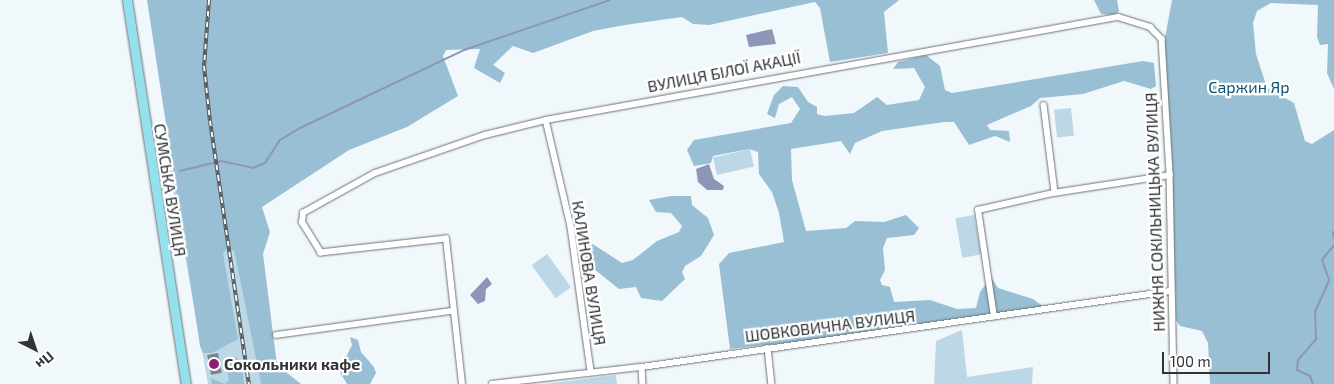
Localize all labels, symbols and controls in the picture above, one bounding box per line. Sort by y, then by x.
street label: ВУЛИЦЯ БІЛОЇ АКАЦІЇ [646,48,802,96]
park label: Саржин Яр [1208,77,1290,97]
street label: НИЖНЯ СОКІЛЬНИЦЬКА ВУЛИЦЯ [1141,92,1169,332]
street label: СУМСЬКА ВУЛИЦЯ [150,122,190,258]
street label: КАЛИНОВА ВУЛИЦЯ [568,199,610,347]
street label: ШОВКОВИЧНА ВУЛИЦЯ [744,306,916,346]
north arrow [10,324,60,374]
scale bar [1164,342,1272,374]
text: Пн [33,348,58,373]
text: 100 m [1170,352,1211,370]
place label: Сокольники кафе [224,354,360,374]
marker: Сокольники кафе [208,358,220,370]

